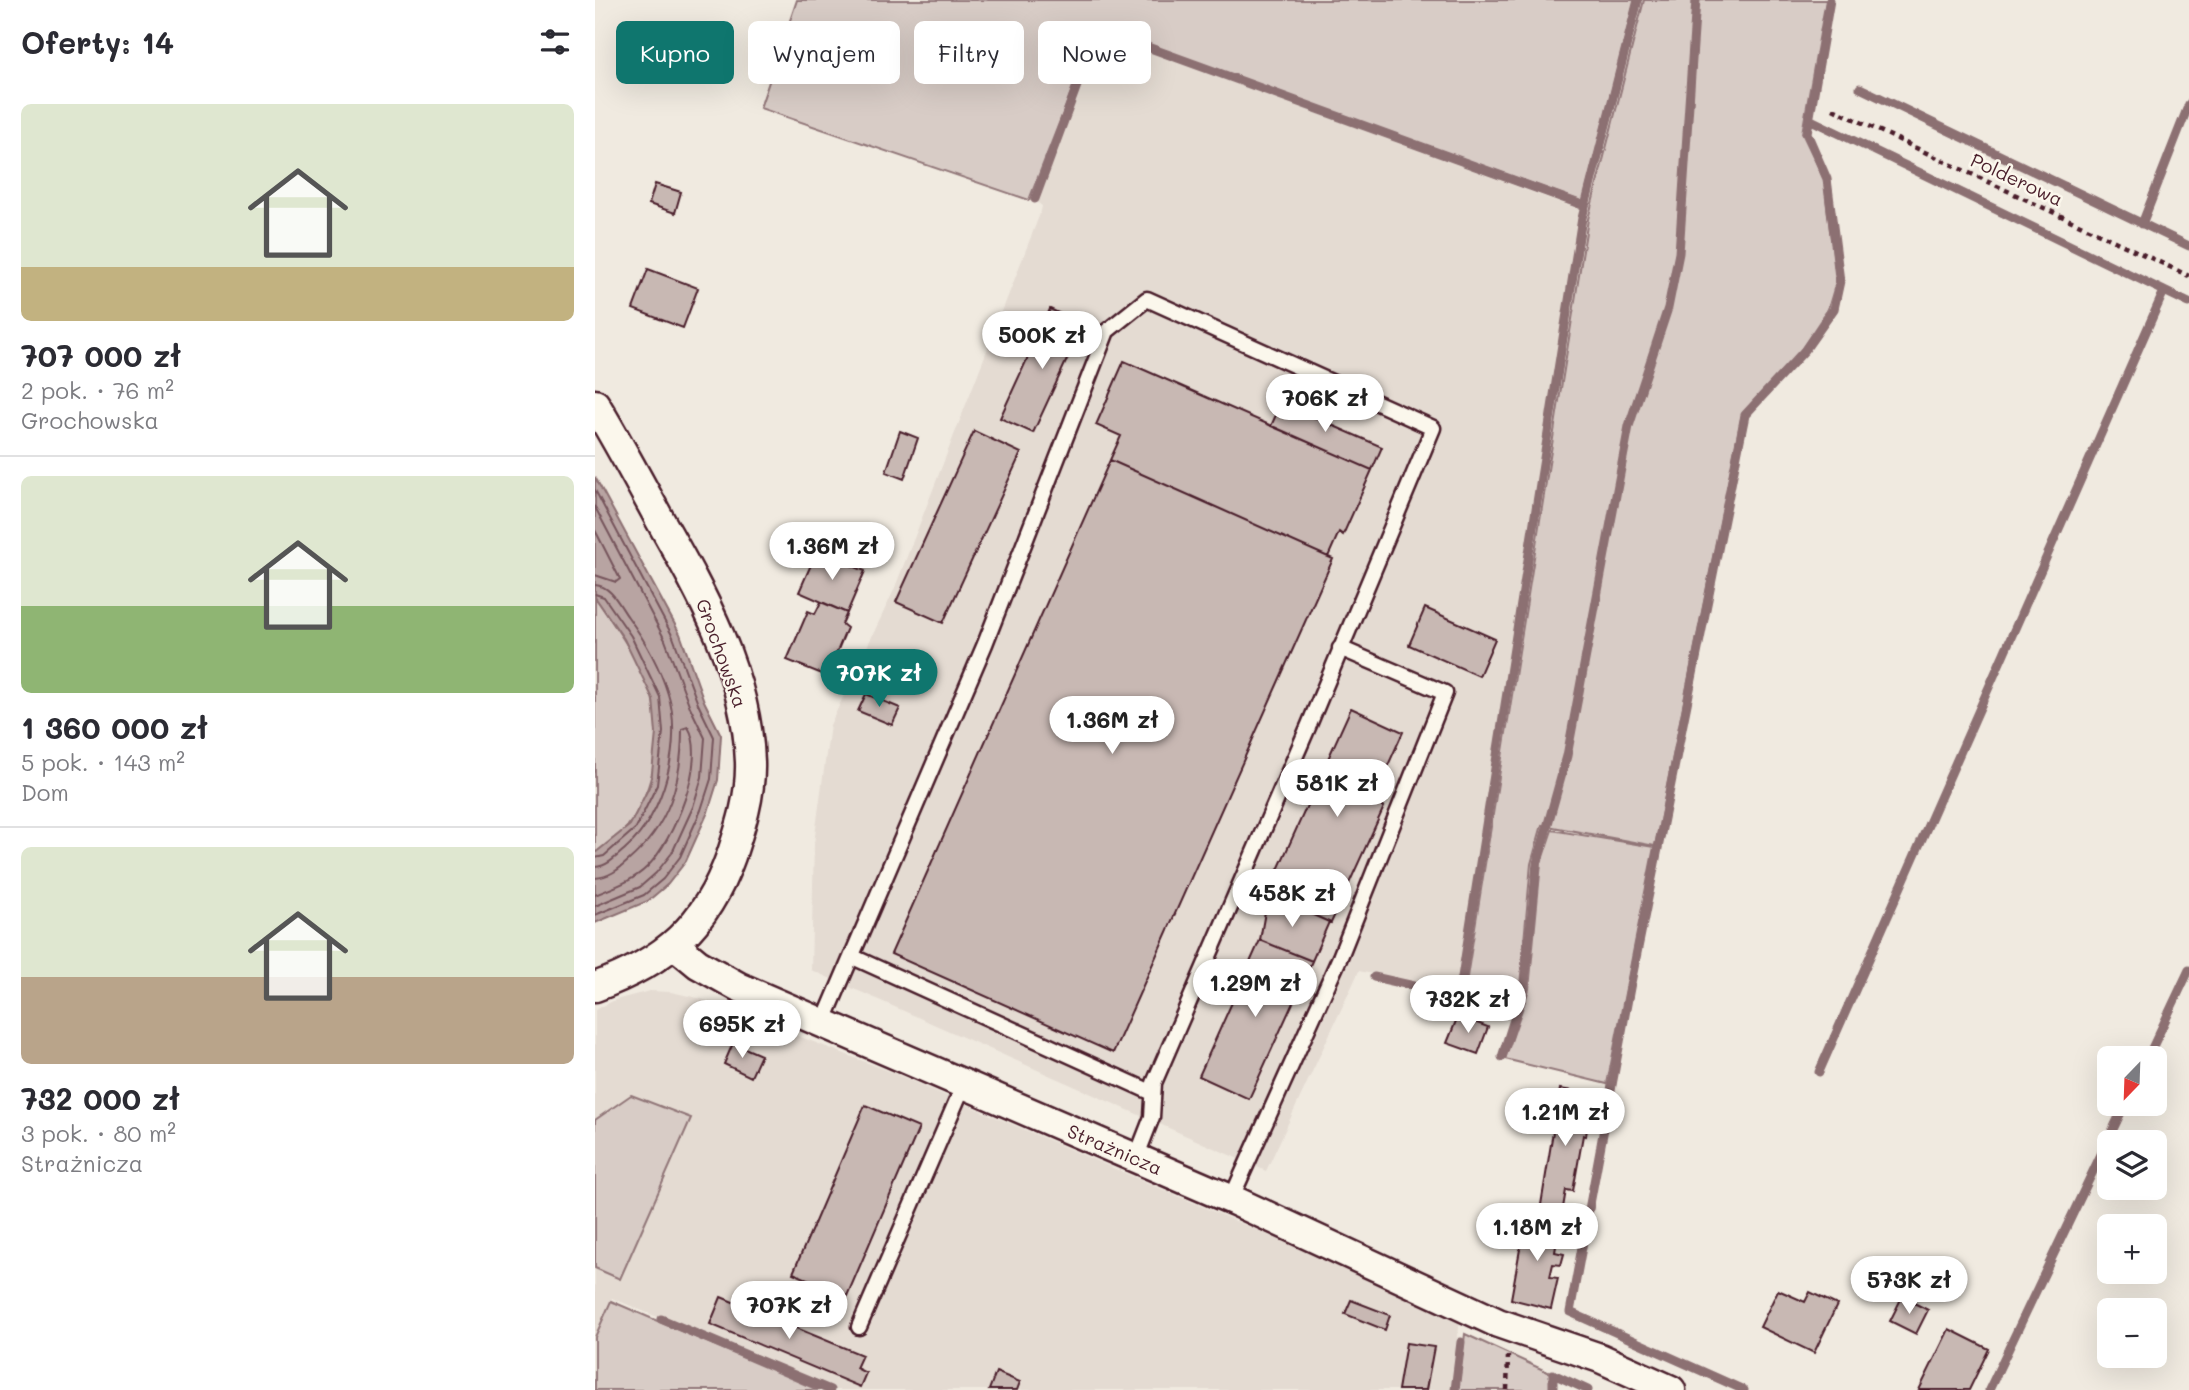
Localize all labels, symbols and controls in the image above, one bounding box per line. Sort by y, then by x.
chip: Kupno [616,21,734,84]
chip: Wynajem [748,21,900,84]
chip: Filtry [914,21,1024,84]
chip: Nowe [1038,21,1151,84]
text: Oferty: 14 [21,22,174,62]
icon: filters [536,23,574,61]
street label: Polderowa [1967,147,2067,211]
icon: home [235,150,361,276]
pin: 500K zł [977,312,1107,371]
text: 500K zł [998,319,1086,349]
text: 707 000 zł [21,335,181,375]
pin: 706K zł [1260,374,1390,434]
text: 2 pok. · 76 m² [21,375,174,405]
text: 706K zł [1282,382,1368,412]
text: Grochowska [21,405,159,435]
icon: home [235,522,361,648]
pin: 1.36M zł [760,522,904,582]
text: 1.36M zł [785,530,879,560]
street label: Grochowska [691,595,753,711]
pin: 707K zł [814,650,944,709]
text: 707K zł [836,657,922,687]
pin: 1.36M zł [1040,696,1184,756]
text: 1.36M zł [1065,704,1159,734]
text: 1 360 000 zł [21,707,208,747]
text: 5 pok. · 143 m² [21,747,185,777]
pin: 581K zł [1272,760,1402,819]
text: 581K zł [1296,767,1378,797]
text: Dom [21,777,69,807]
pin: 458K zł [1227,870,1357,929]
text: 458K zł [1249,877,1335,907]
icon: home [235,893,361,1019]
pin: 1.29M zł [1183,960,1327,1019]
text: 1.29M zł [1209,967,1301,997]
pin: 732K zł [1403,976,1533,1035]
text: 732K zł [1426,983,1510,1013]
pin: 695K zł [677,1000,807,1060]
text: 695K zł [699,1008,785,1038]
north arrow [2097,1046,2167,1116]
map controls [2097,1046,2167,1368]
text: 732 000 zł [21,1078,180,1118]
pin: 1.21M zł [1493,1088,1637,1148]
text: 1.21M zł [1521,1096,1609,1126]
text: 3 pok. · 80 m² [21,1118,176,1148]
street label: Strażnicza [1064,1118,1166,1180]
button: layers [2097,1130,2167,1200]
text: Strażnicza [21,1148,143,1178]
pin: 1.18M zł [1465,1204,1609,1263]
text: 1.18M zł [1492,1211,1582,1241]
button: + [2097,1214,2167,1284]
pin: 573K zł [1844,1256,1974,1316]
text: 573K zł [1867,1264,1951,1294]
pin: 707K zł [724,1282,854,1341]
text: 707K zł [746,1289,832,1319]
button: − [2097,1298,2167,1368]

